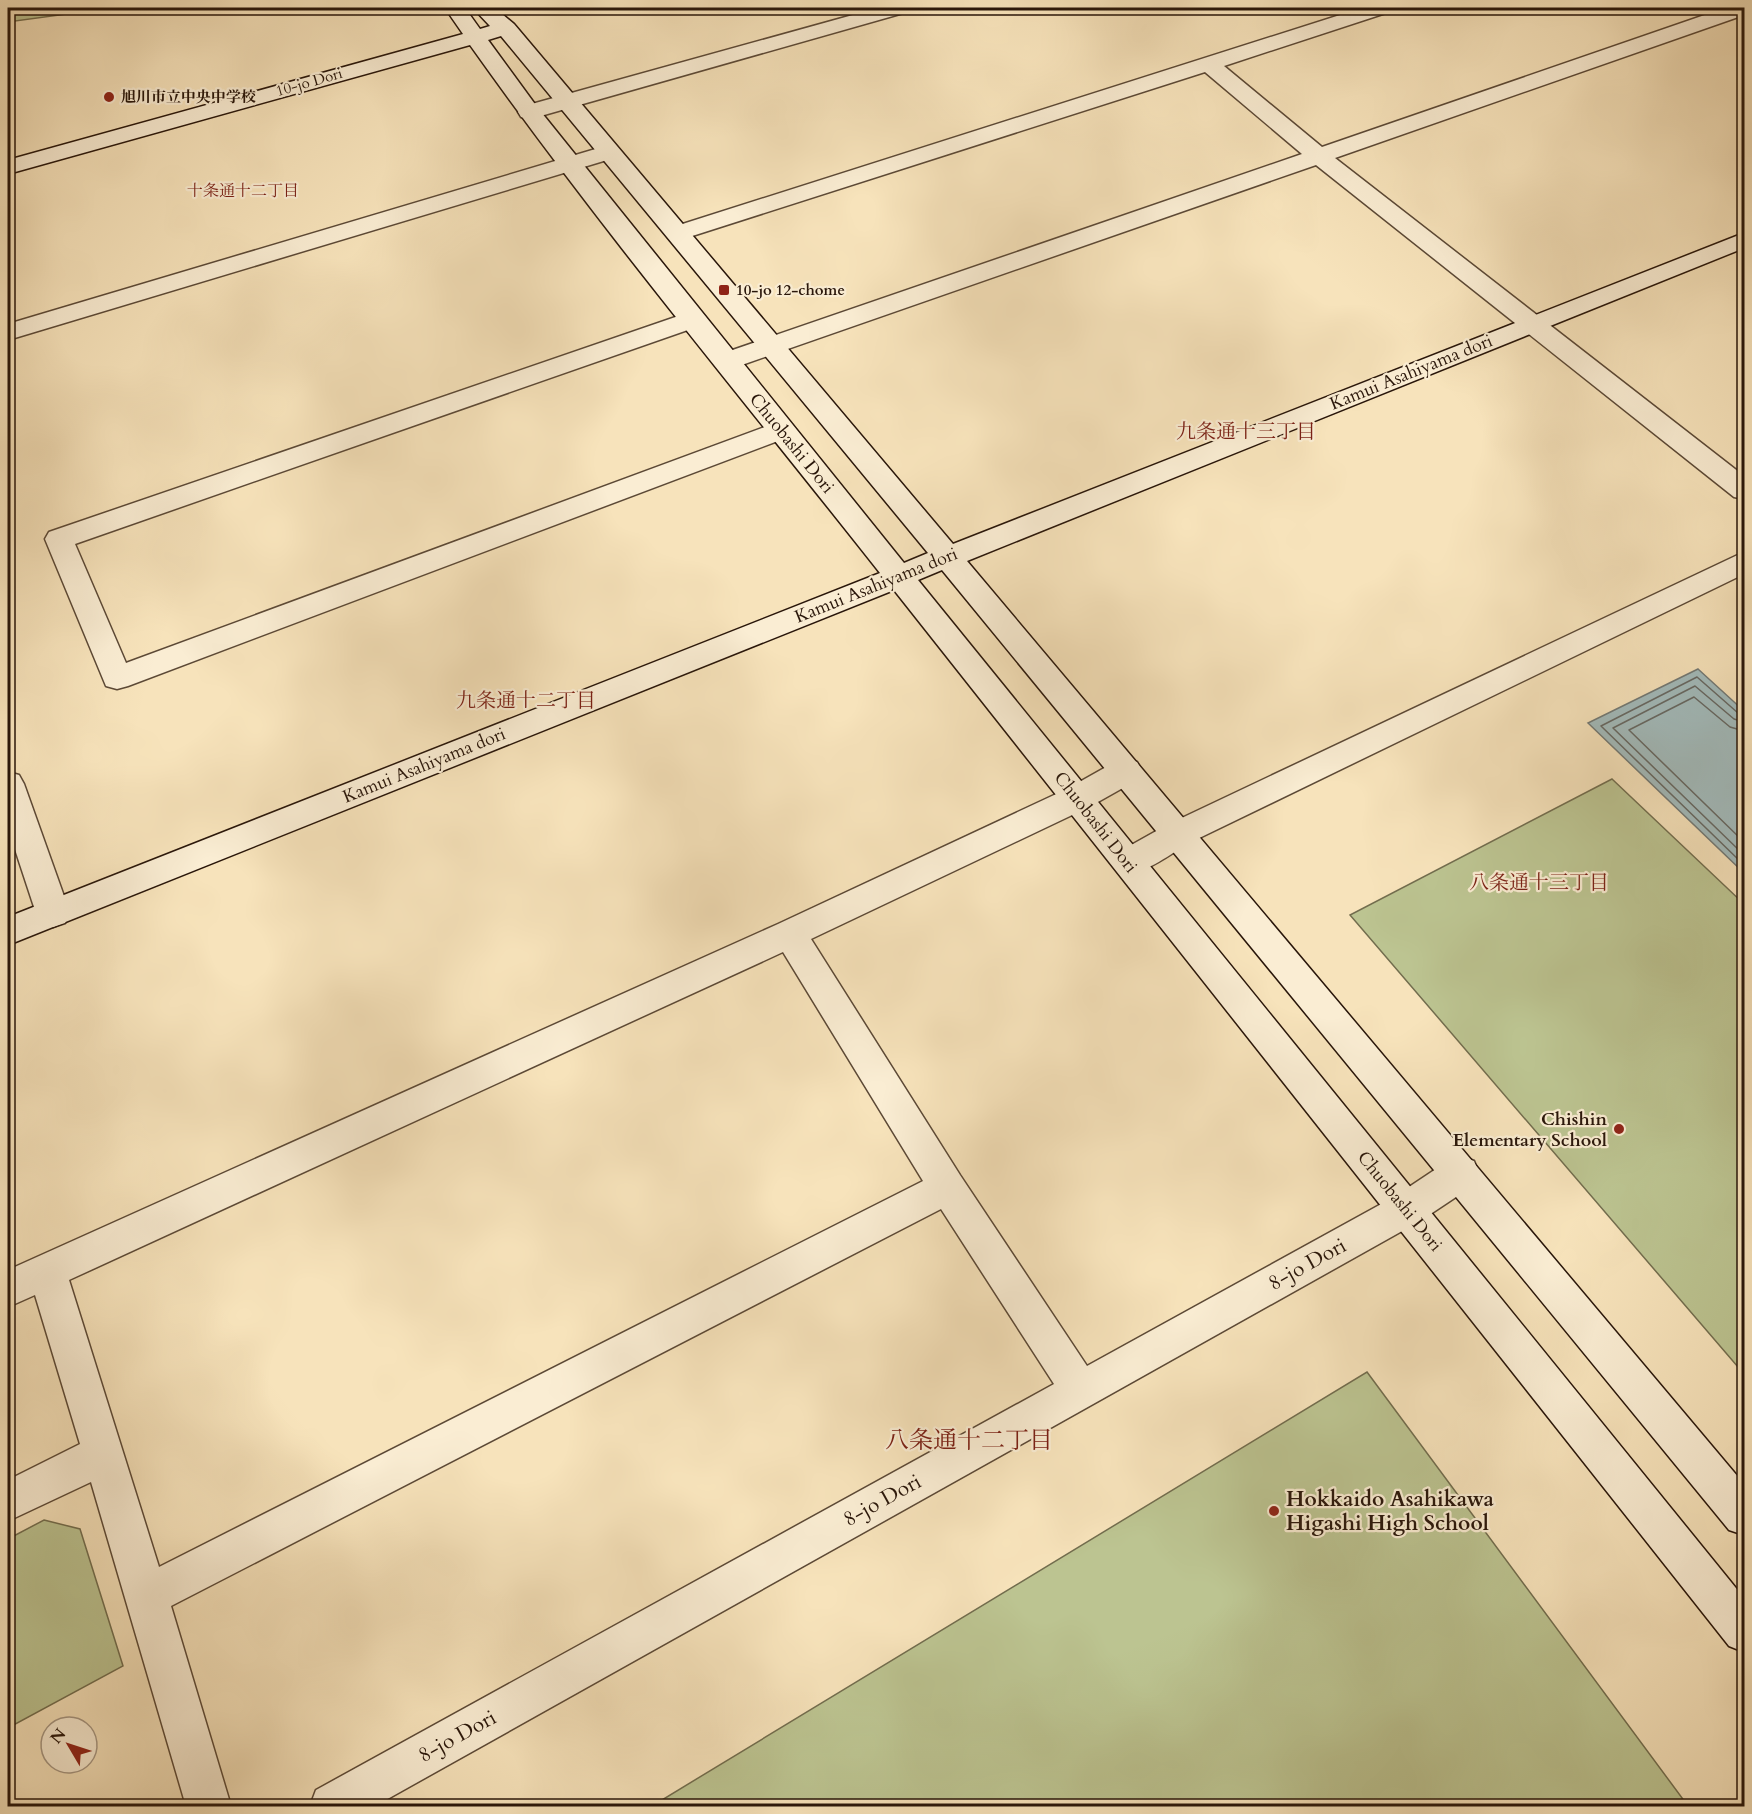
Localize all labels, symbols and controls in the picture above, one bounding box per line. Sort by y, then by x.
street label: 10-jo Dori [273,63,345,101]
place label: 旭川市立中央中学校 [121,87,256,107]
marker: 旭川市立中央中学校 [102,90,116,104]
district label: 十条通十二丁目 [187,180,299,202]
place label: 10-jo 12-chome [736,280,845,300]
marker: 10-jo 12-chome [717,283,731,297]
street label: Kamui Asahiyama dori [1326,328,1496,417]
street label: Chuobashi Dori [743,388,840,499]
district label: 九条通十三丁目 [1176,418,1316,445]
street label: Kamui Asahiyama dori [791,541,961,630]
district label: 九条通十二丁目 [456,687,596,714]
street label: Kamui Asahiyama dori [339,721,509,810]
street label: Chuobashi Dori [1048,766,1143,878]
district label: 八条通十三丁目 [1469,869,1609,896]
place label: Chishin Elementary School [1453,1107,1607,1153]
marker: Chishin Elementary School [1612,1122,1626,1136]
street label: Chuobashi Dori [1351,1146,1448,1257]
street label: 8-jo Dori [1263,1231,1352,1298]
district label: 八条通十二丁目 [885,1424,1053,1457]
street label: 8-jo Dori [838,1467,927,1534]
place label: Hokkaido Asahikawa Higashi High School [1286,1485,1494,1538]
marker: Hokkaido Asahikawa Higashi High School [1267,1504,1281,1518]
street label: 8-jo Dori [413,1703,502,1770]
north arrow [39,1715,99,1775]
text: N [45,1724,71,1749]

